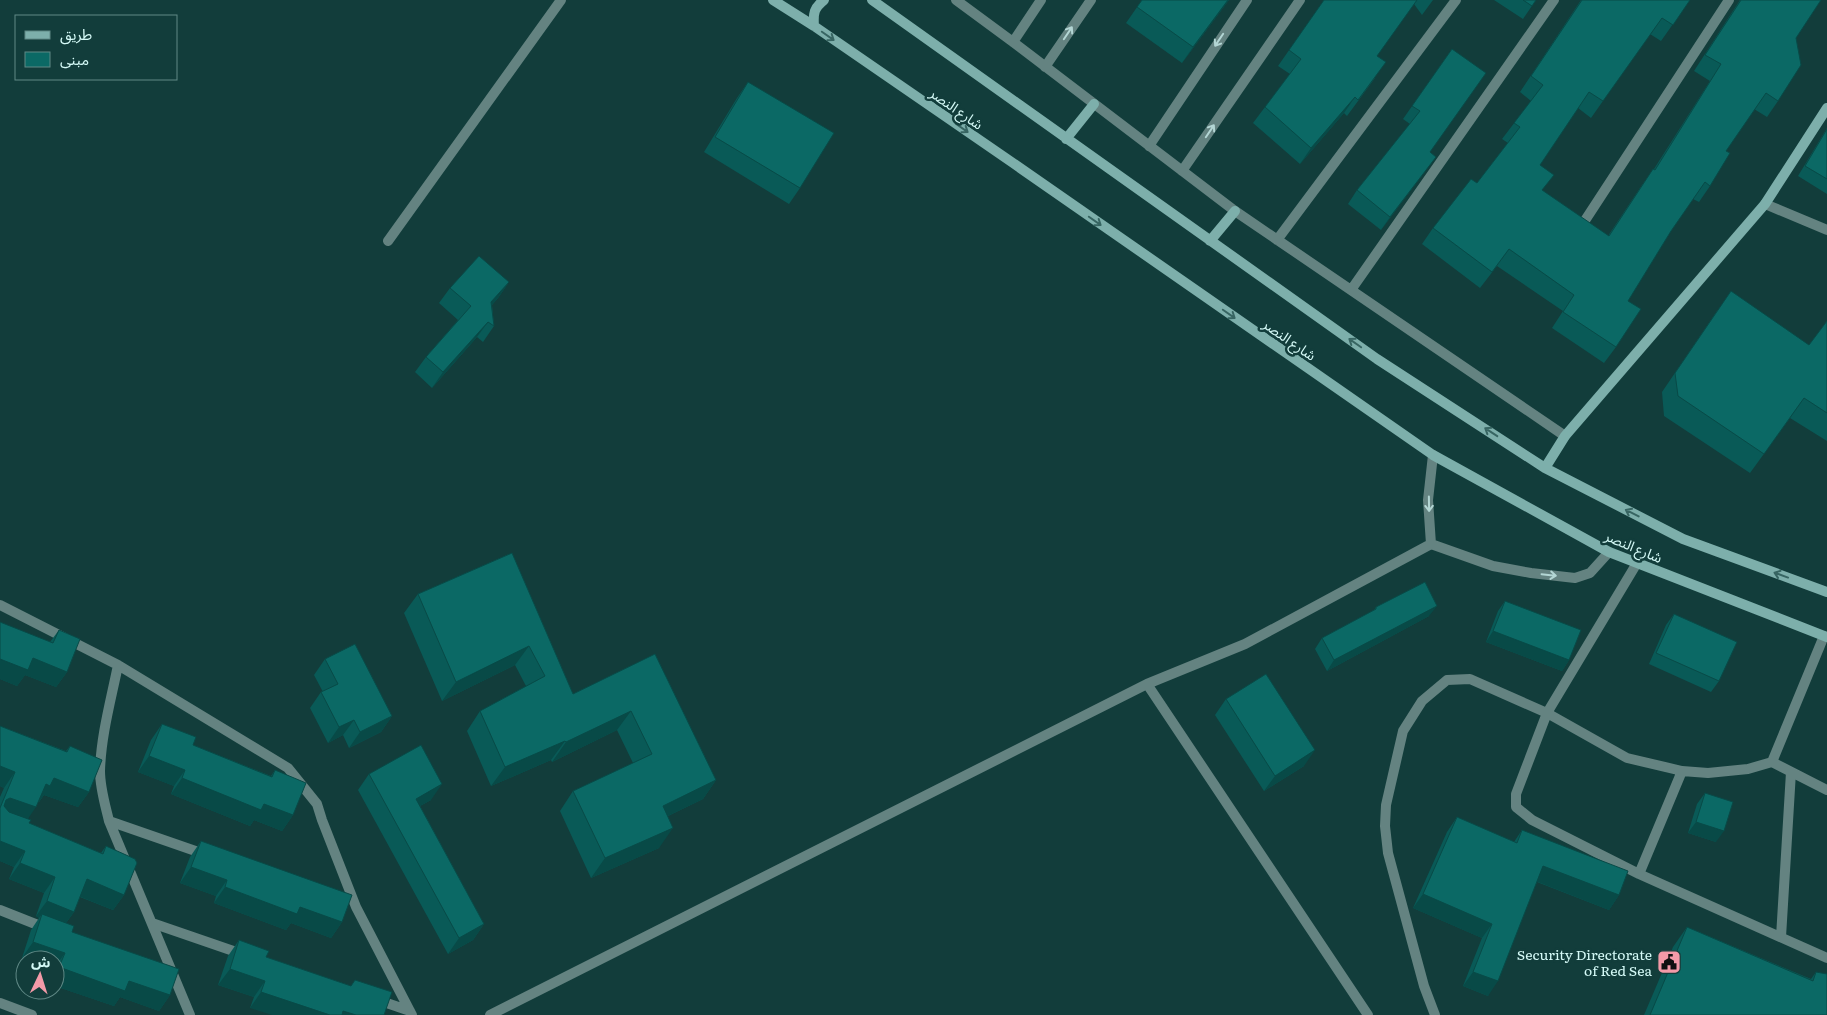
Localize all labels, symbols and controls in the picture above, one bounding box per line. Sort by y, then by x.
legend [15,15,178,80]
text: طريق [60,22,92,45]
one-way arrow [1063,27,1073,41]
one-way arrow [821,31,835,41]
one-way arrow [1214,33,1224,47]
text: مبنى [60,47,89,70]
street label: شارع النصر [924,82,988,135]
one-way arrow [955,123,969,133]
one-way arrow [1205,124,1215,138]
one-way arrow [1088,216,1102,226]
one-way arrow [1222,309,1236,319]
street label: شارع النصر [1257,313,1321,366]
one-way arrow [1348,338,1362,348]
one-way arrow [1484,427,1498,437]
one-way arrow [1424,496,1434,512]
one-way arrow [1624,508,1639,518]
street label: شارع النصر [1600,525,1666,569]
one-way arrow [1541,570,1557,580]
one-way arrow [1774,570,1789,579]
place label: Security Directorate of Red Sea [1517,944,1652,980]
public building icon: Security Directorate of Red Sea [1656,949,1682,975]
north arrow [15,950,65,1000]
text: ش [31,950,51,972]

